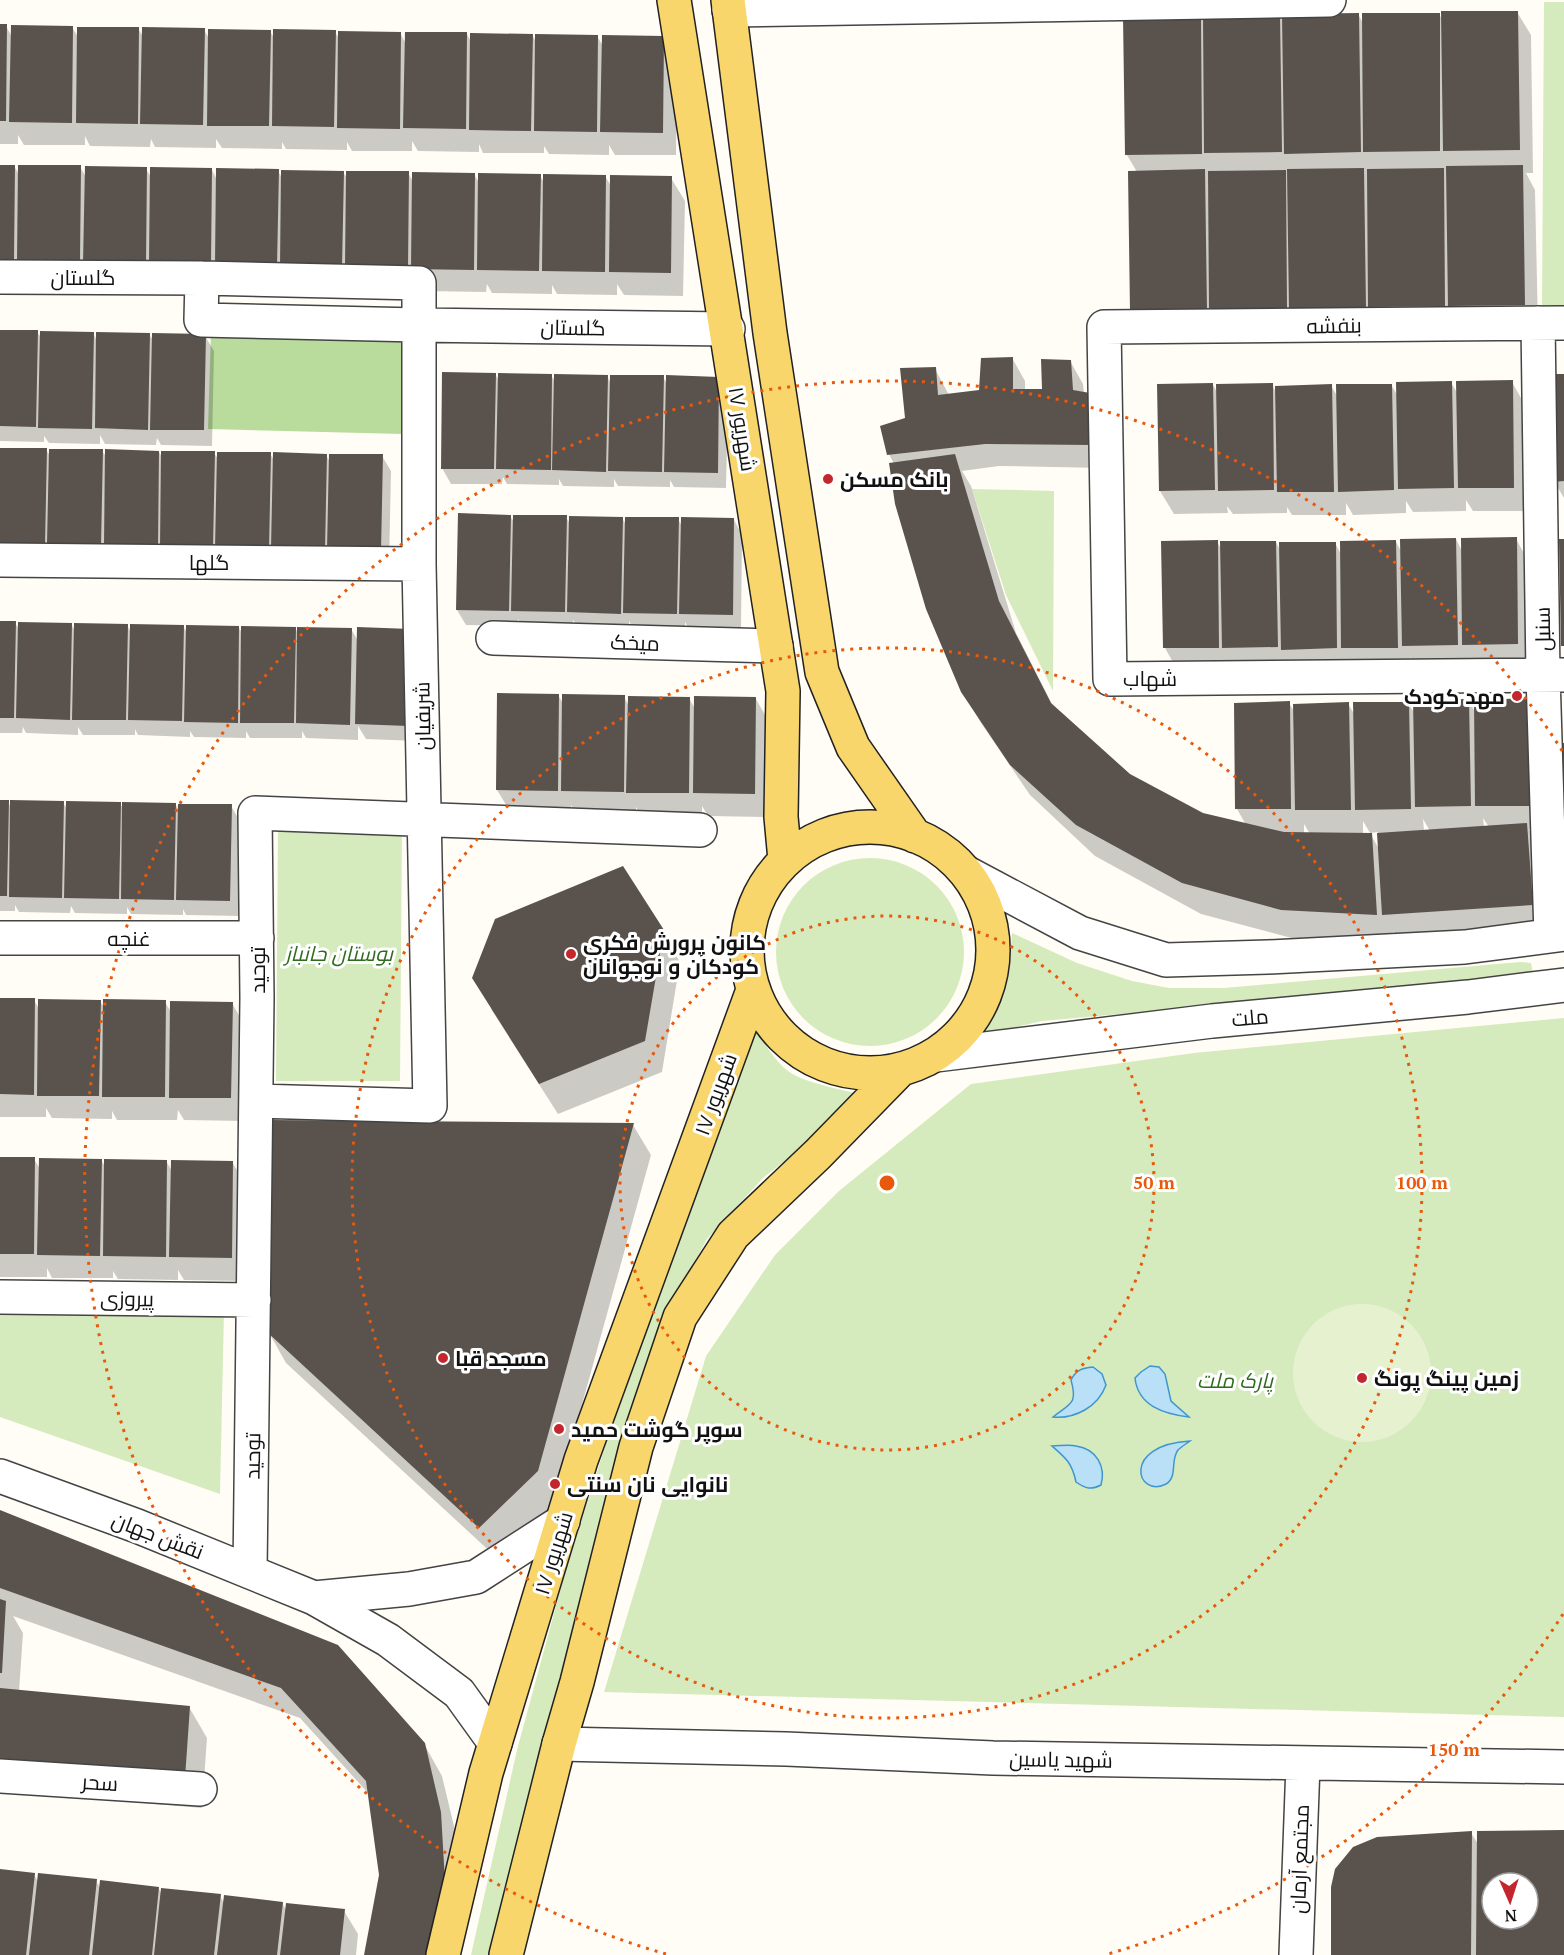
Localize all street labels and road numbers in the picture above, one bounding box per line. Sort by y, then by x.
street label: گلستان [50,263,116,291]
street label: بنفشه [1306,311,1362,339]
street label: گلستان [540,312,606,342]
street label: ۱۷ شهریور [722,385,764,473]
street label: گلها [189,548,229,576]
street label: سنبل [1528,607,1556,651]
street label: میخک [610,627,660,657]
street label: شهاب [1123,664,1177,692]
street label: شریفیان [407,681,437,751]
street label: غنچه [107,924,151,953]
street label: توحید [243,946,271,993]
street label: ملت [1230,1001,1270,1033]
street label: ۱۷ شهریور [687,1049,743,1139]
street label: پیروزی [100,1284,155,1313]
street label: توحید [238,1432,266,1480]
street label: نقش جهان [108,1505,208,1565]
street label: ۱۷ شهریور [527,1508,579,1598]
street label: شهید یاسین [1009,1744,1113,1774]
street label: سحر [80,1767,119,1797]
street label: مجتمع آرمان [1283,1804,1316,1914]

